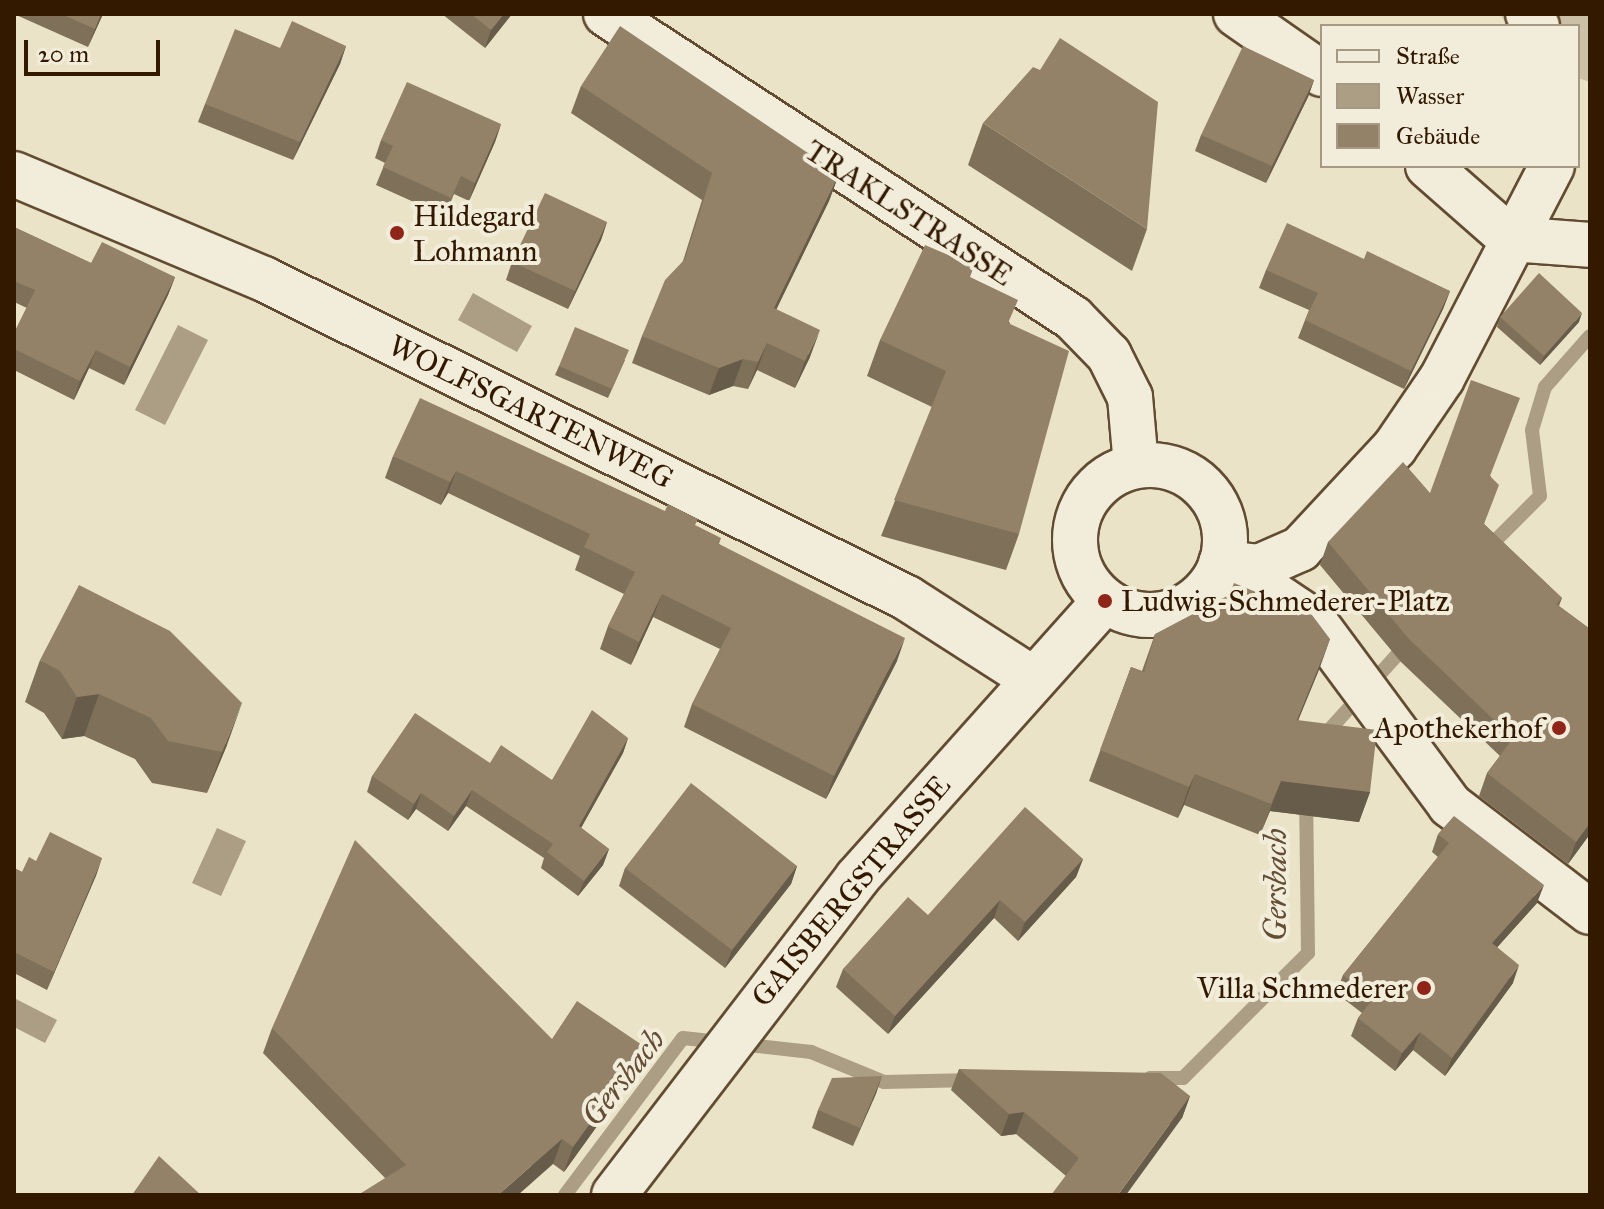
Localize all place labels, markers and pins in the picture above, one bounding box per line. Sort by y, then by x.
place label: Hildegard Lohmann [413,198,537,268]
marker: Hildegard Lohmann [388,224,406,242]
place label: Ludwig-Schmederer-Platz [1121,583,1450,619]
marker: Ludwig-Schmederer-Platz [1096,592,1114,610]
place label: Apothekerhof [1374,710,1543,746]
marker: Apothekerhof [1550,719,1568,737]
place label: Villa Schmederer [1197,970,1408,1006]
marker: Villa Schmederer [1415,979,1433,997]

